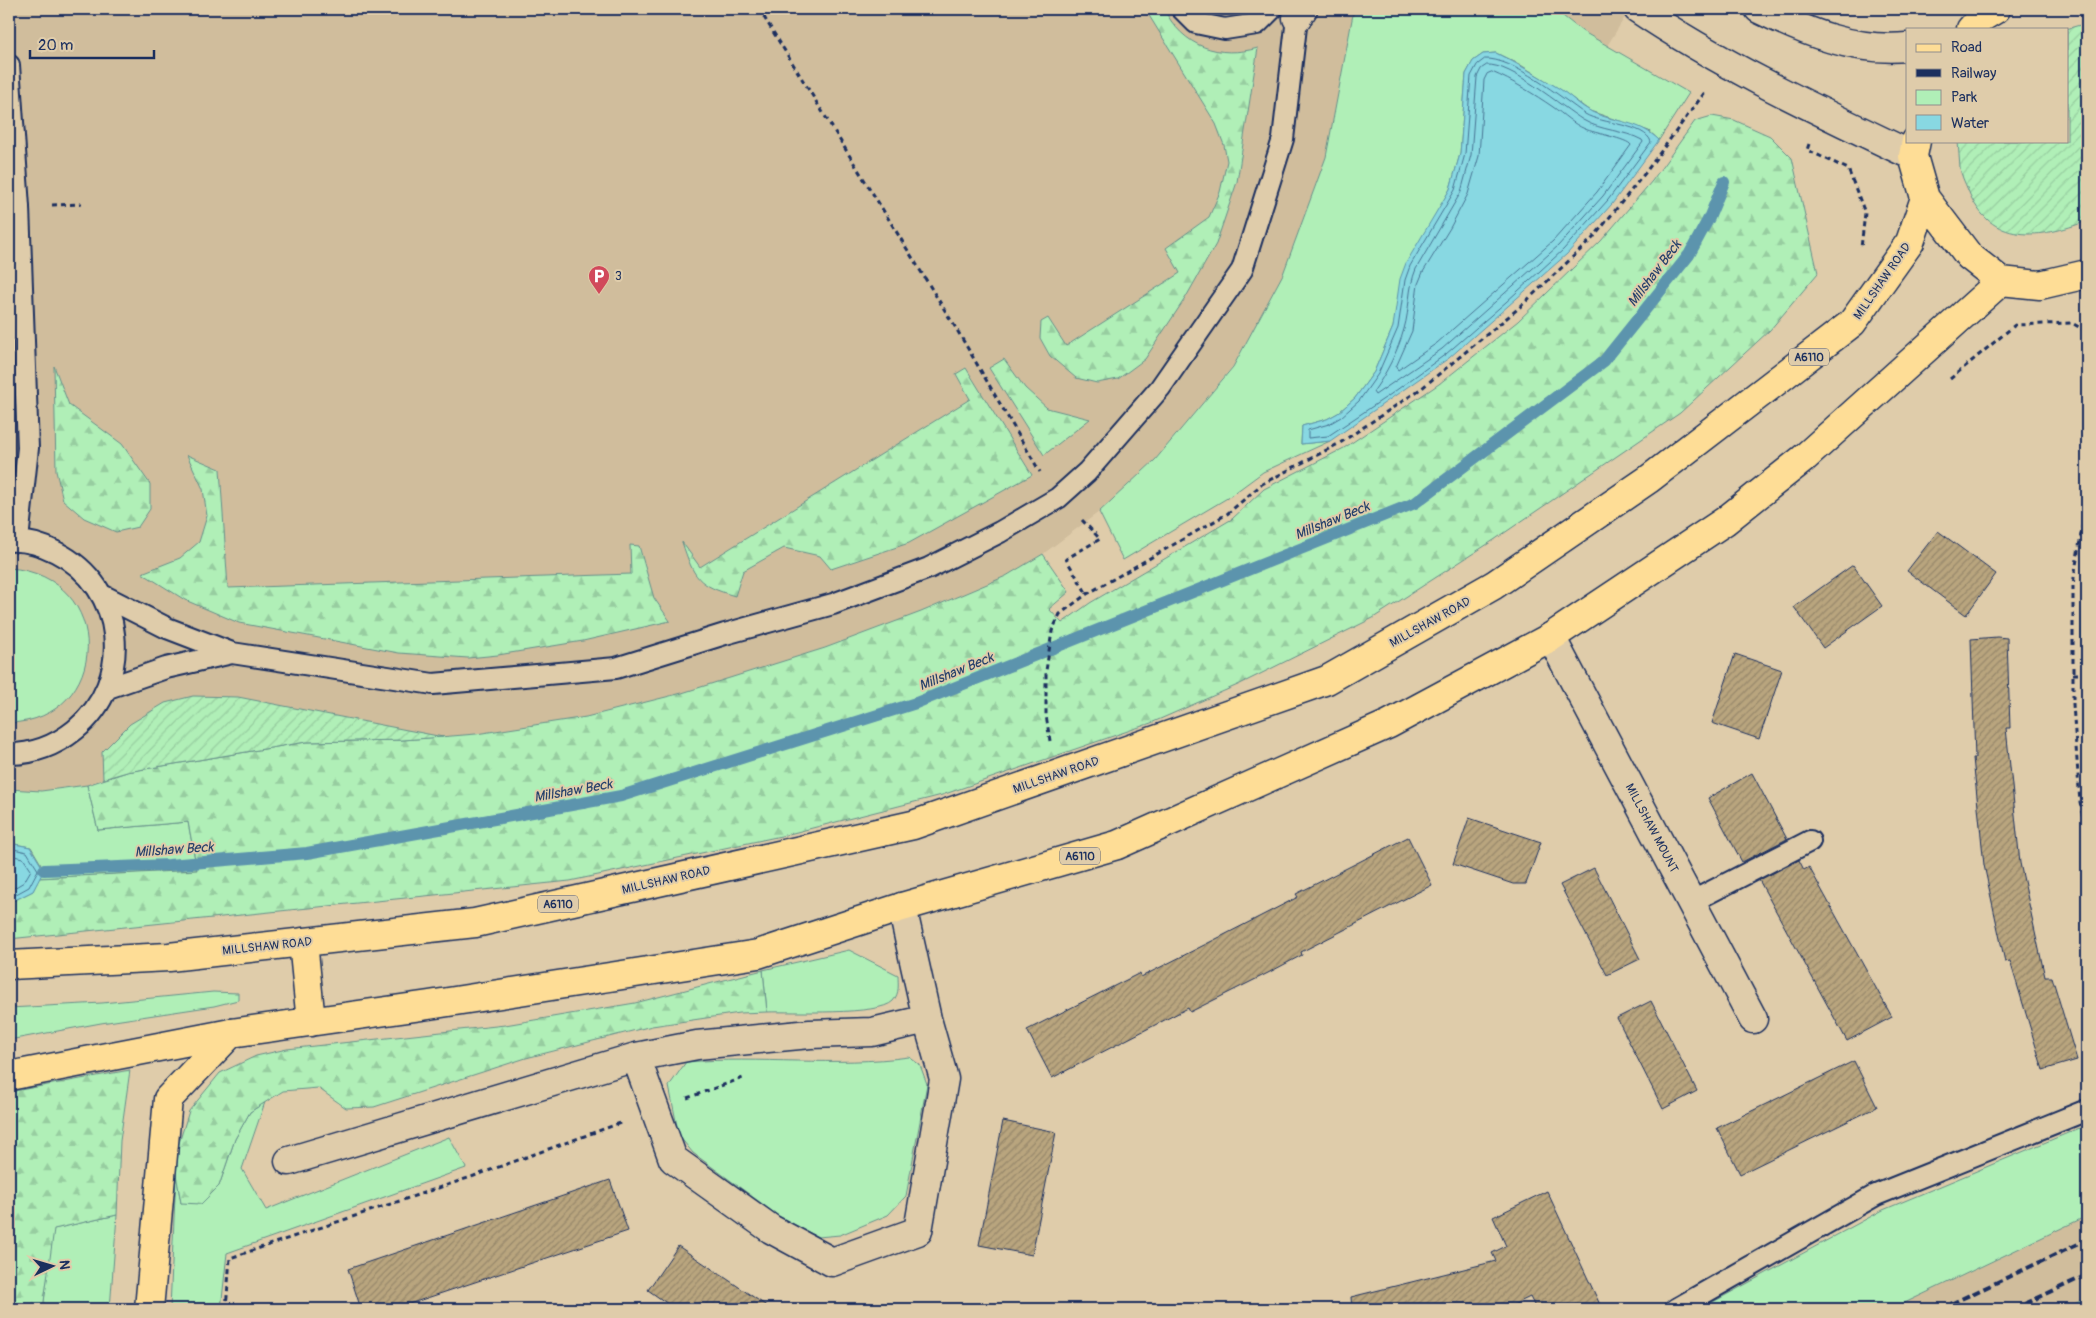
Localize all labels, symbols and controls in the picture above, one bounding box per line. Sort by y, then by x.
scale bar [30,28,154,60]
legend [1906,28,2068,142]
text: 20 m [38,36,73,55]
text: Road [1951,38,1982,57]
text: Railway [1951,64,1997,83]
text: Park [1951,88,1978,107]
text: Water [1951,114,1990,133]
water label: Millshaw Beck [1624,236,1686,310]
street label: MILLSHAW ROAD [1850,240,1915,322]
parking icon: 3 [587,264,611,295]
place label: 3 [615,269,622,284]
road number: A6110 [1789,348,1829,366]
water label: Millshaw Beck [1292,497,1373,543]
street label: MILLSHAW ROAD [1387,594,1474,651]
water label: Millshaw Beck [916,648,997,694]
street label: MILLSHAW ROAD [1011,754,1102,797]
water label: Millshaw Beck [533,775,615,806]
street label: MILLSHAW MOUNT [1622,781,1682,876]
water label: Millshaw Beck [134,838,215,861]
road number: A6110 [1060,848,1100,864]
street label: MILLSHAW ROAD [621,863,712,898]
road number: A6110 [538,896,578,912]
street label: MILLSHAW ROAD [222,934,313,959]
north arrow [28,1240,78,1290]
text: N [56,1259,73,1270]

